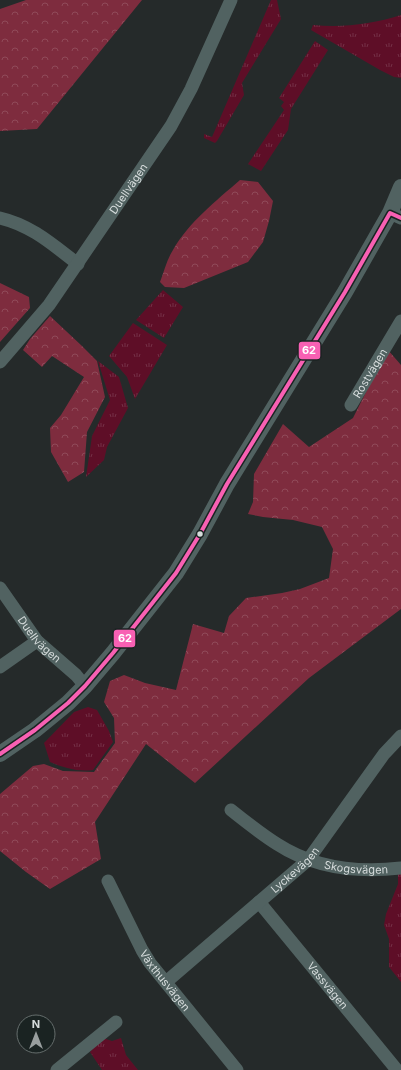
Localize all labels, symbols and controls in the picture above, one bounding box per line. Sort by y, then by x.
street label: Duellvägen [106,161,151,217]
line badge: 62 [298,341,321,360]
text: 62 [302,343,316,357]
street label: Rostvägen [350,346,390,400]
unlabelled marker [195,529,205,539]
street label: Duellvägen [15,613,64,666]
line badge: 62 [113,629,136,648]
text: 62 [118,631,132,645]
street label: Lyckevägen [268,844,322,896]
street label: Skogsvägen [323,857,388,877]
street label: Växthusvägen [137,947,193,1014]
street label: Vassvägen [304,959,351,1012]
north arrow [16,1014,56,1054]
text: N [32,1017,40,1031]

